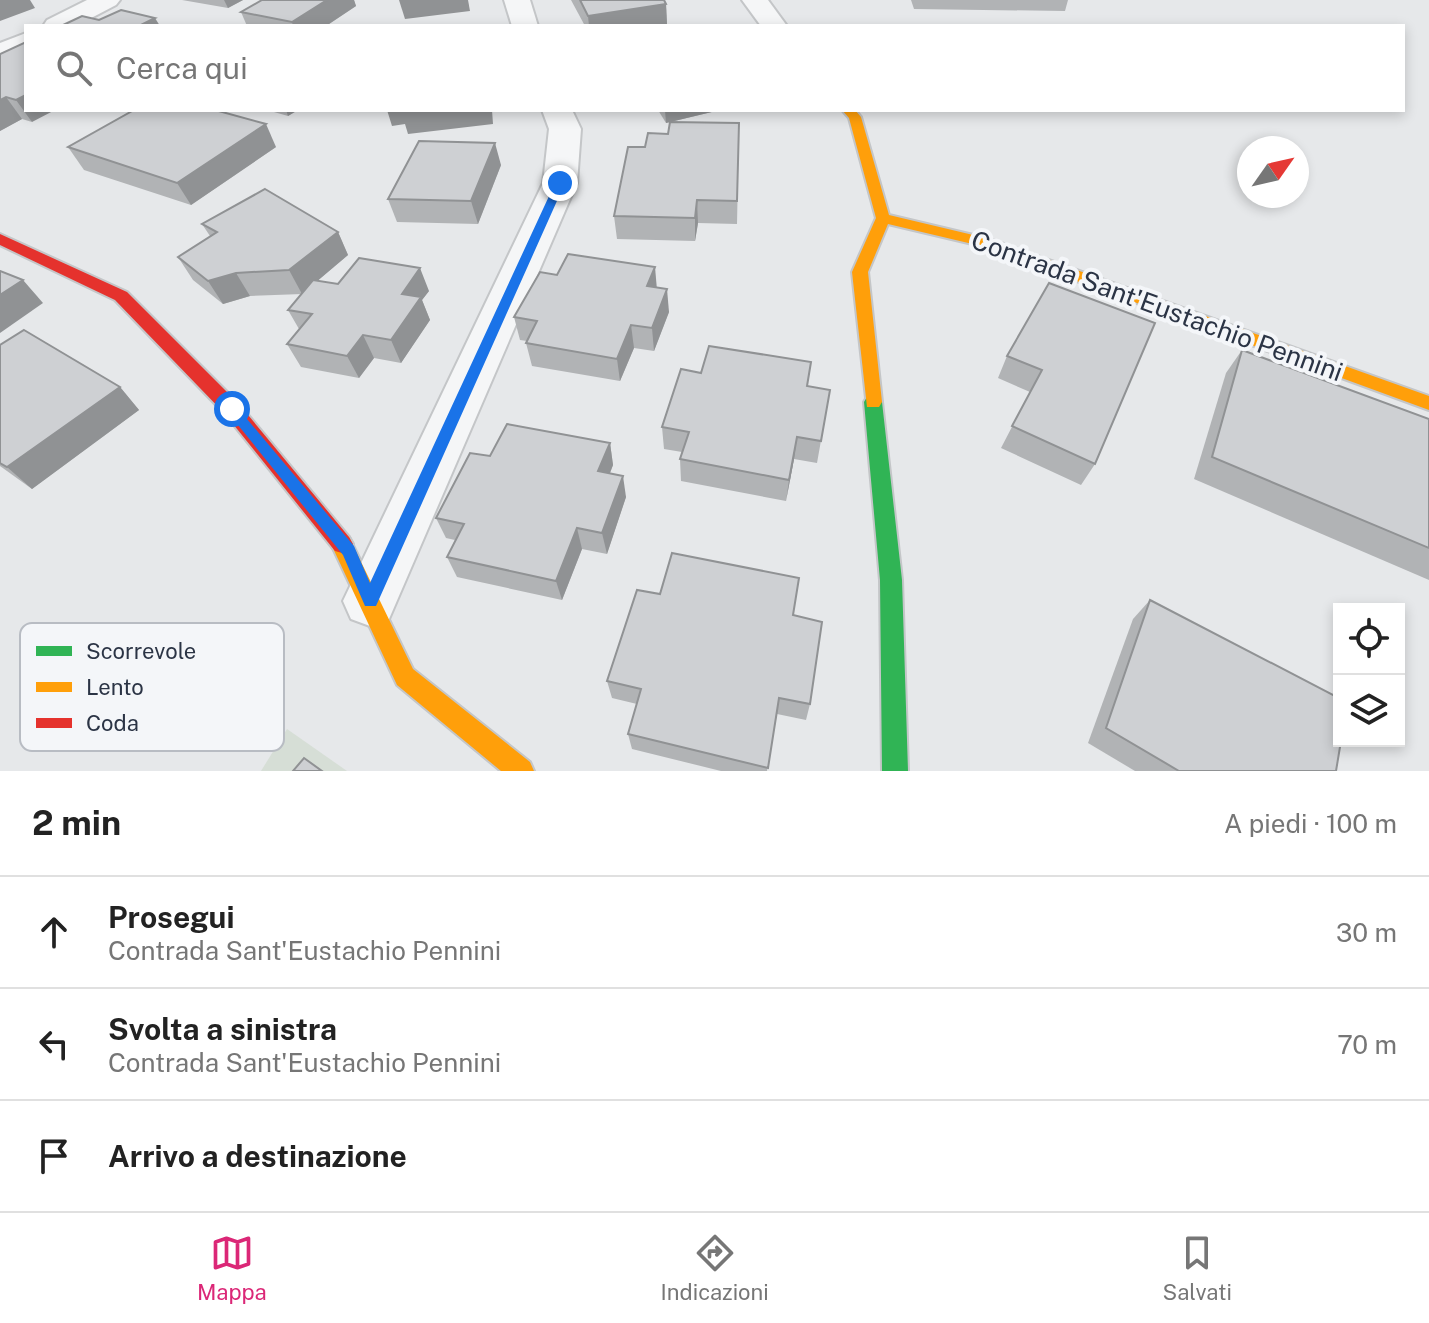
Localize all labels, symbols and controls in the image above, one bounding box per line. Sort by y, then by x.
search box [24,24,1405,112]
icon: search [52,46,96,90]
text: Cerca qui [116,50,248,86]
north arrow [1237,136,1309,208]
route end [542,165,578,201]
street label: Contrada Sant'Eustachio Pennini [967,224,1347,387]
route start [214,391,250,427]
map controls [1333,603,1405,747]
button: locate [1333,603,1405,675]
legend [20,623,284,751]
text: Scorrevole [86,638,196,664]
text: Lento [86,674,144,700]
button: layers [1333,675,1405,747]
text: Coda [86,710,139,736]
text: 2 min [32,803,121,843]
text: A piedi · 100 m [1224,808,1397,839]
text: Prosegui [108,899,235,935]
icon: ahead [32,910,76,954]
text: 30 m [1336,917,1397,948]
text: Contrada Sant'Eustachio Pennini [108,935,501,966]
text: Svolta a sinistra [108,1011,337,1047]
icon: left [32,1022,76,1066]
text: 70 m [1337,1029,1397,1060]
text: Contrada Sant'Eustachio Pennini [108,1047,501,1078]
icon: arrive [32,1134,76,1178]
text: Arrivo a destinazione [108,1138,407,1174]
tab: Mappa [197,1231,267,1305]
tab: Indicazioni [661,1231,769,1305]
tab: Salvati [1162,1231,1232,1305]

